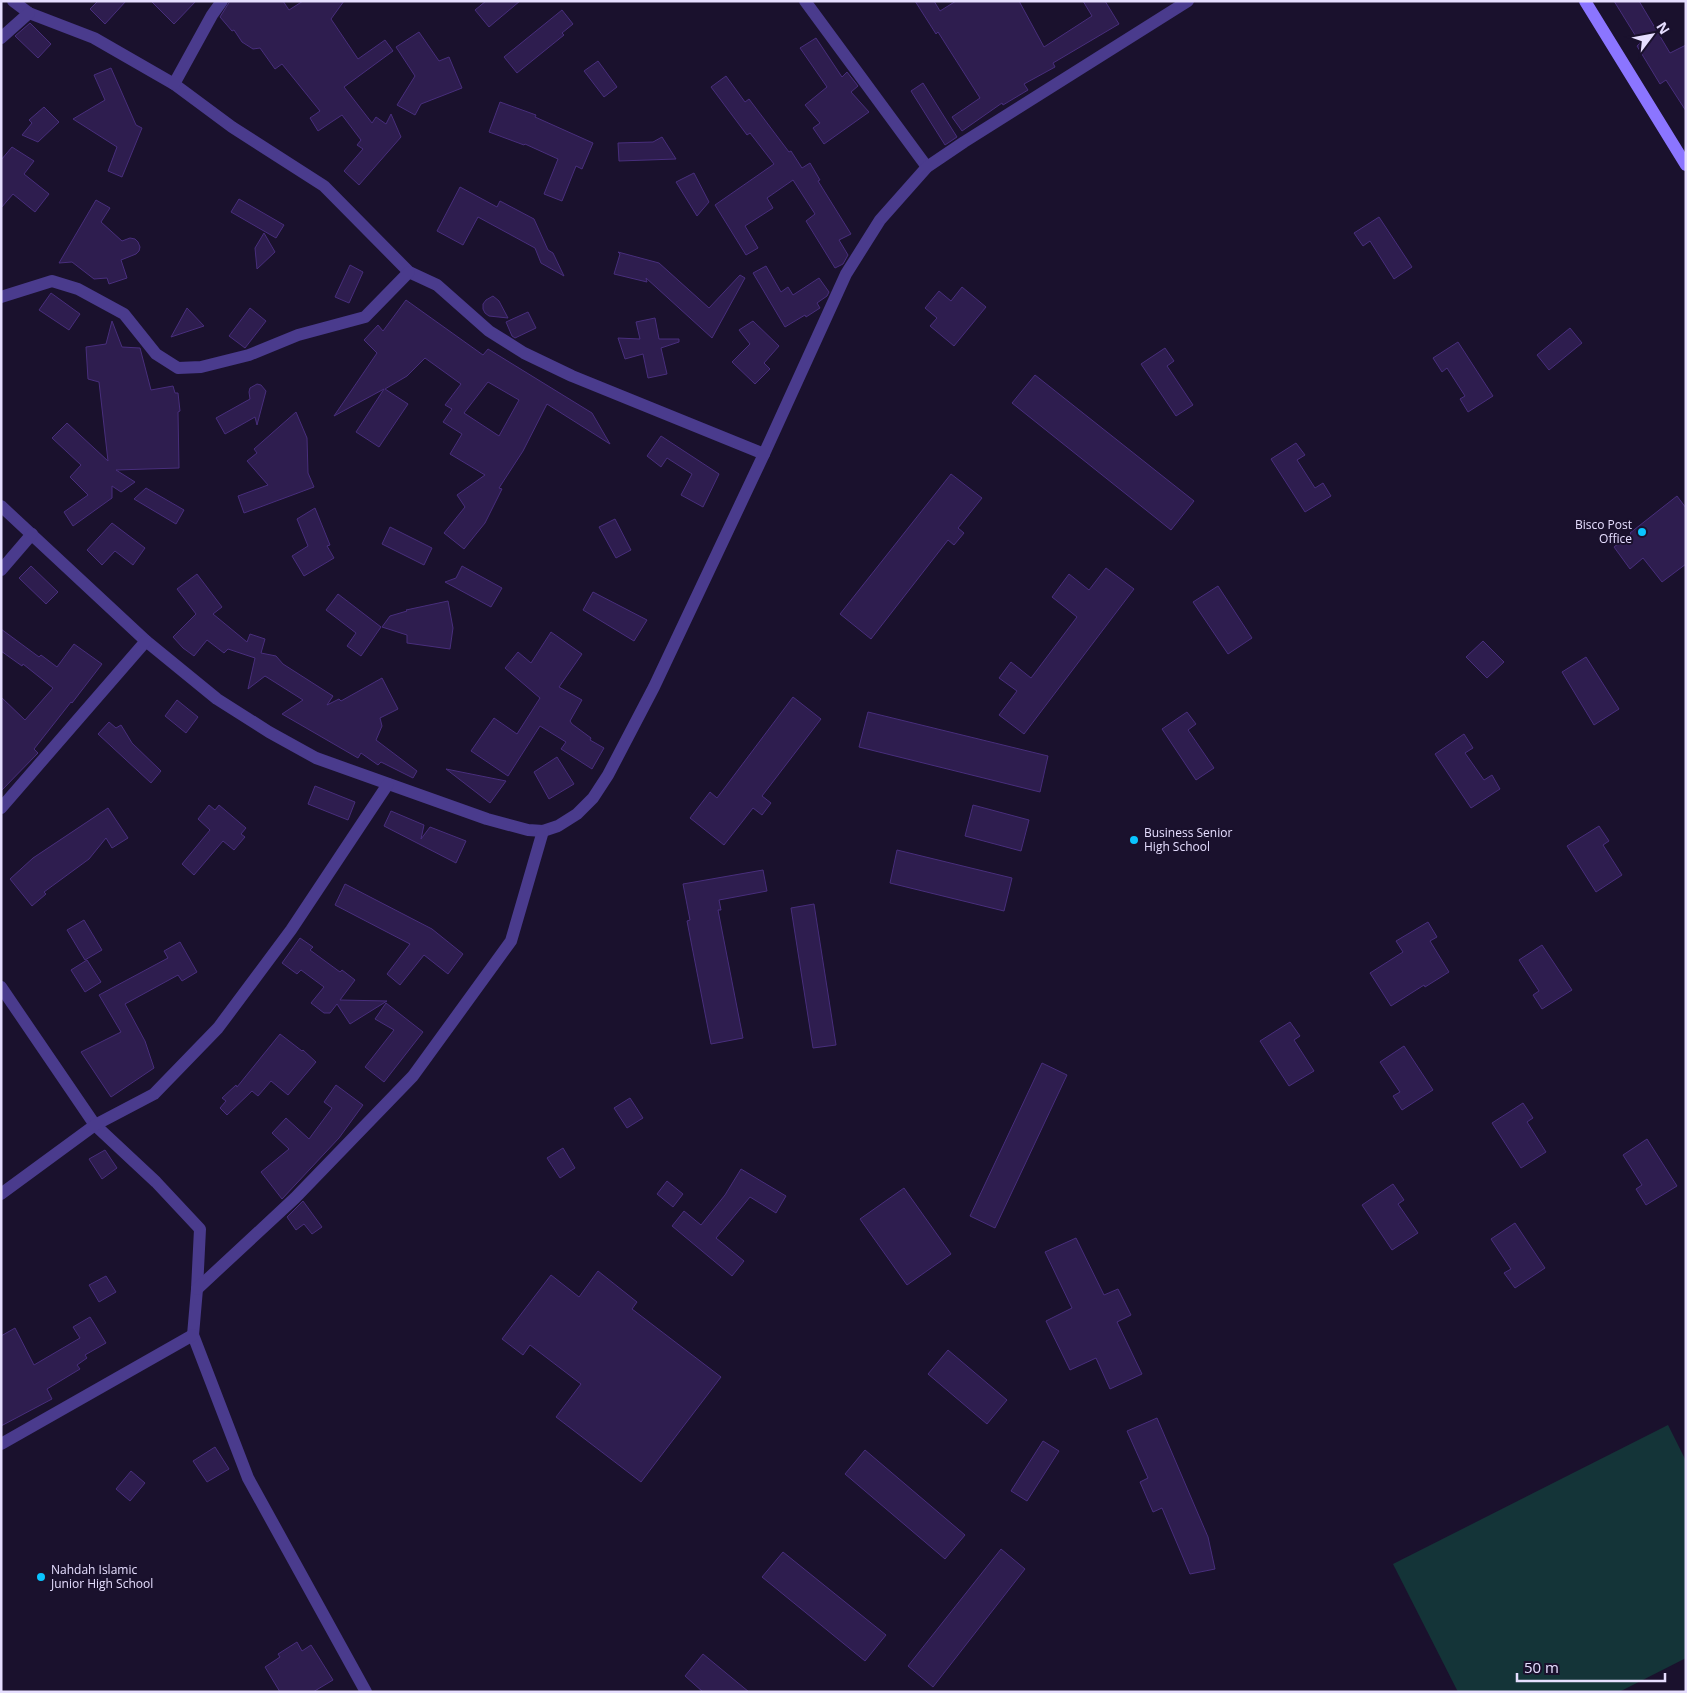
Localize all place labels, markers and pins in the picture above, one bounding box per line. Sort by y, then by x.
place label: Bisco Post Office [1575,516,1632,547]
marker: Bisco Post Office [1636,526,1648,538]
place label: Business Senior High School [1144,824,1232,855]
marker: Business Senior High School [1128,834,1140,846]
place label: Nahdah Islamic Junior High School [50,1561,153,1592]
marker: Nahdah Islamic Junior High School [35,1571,47,1583]

